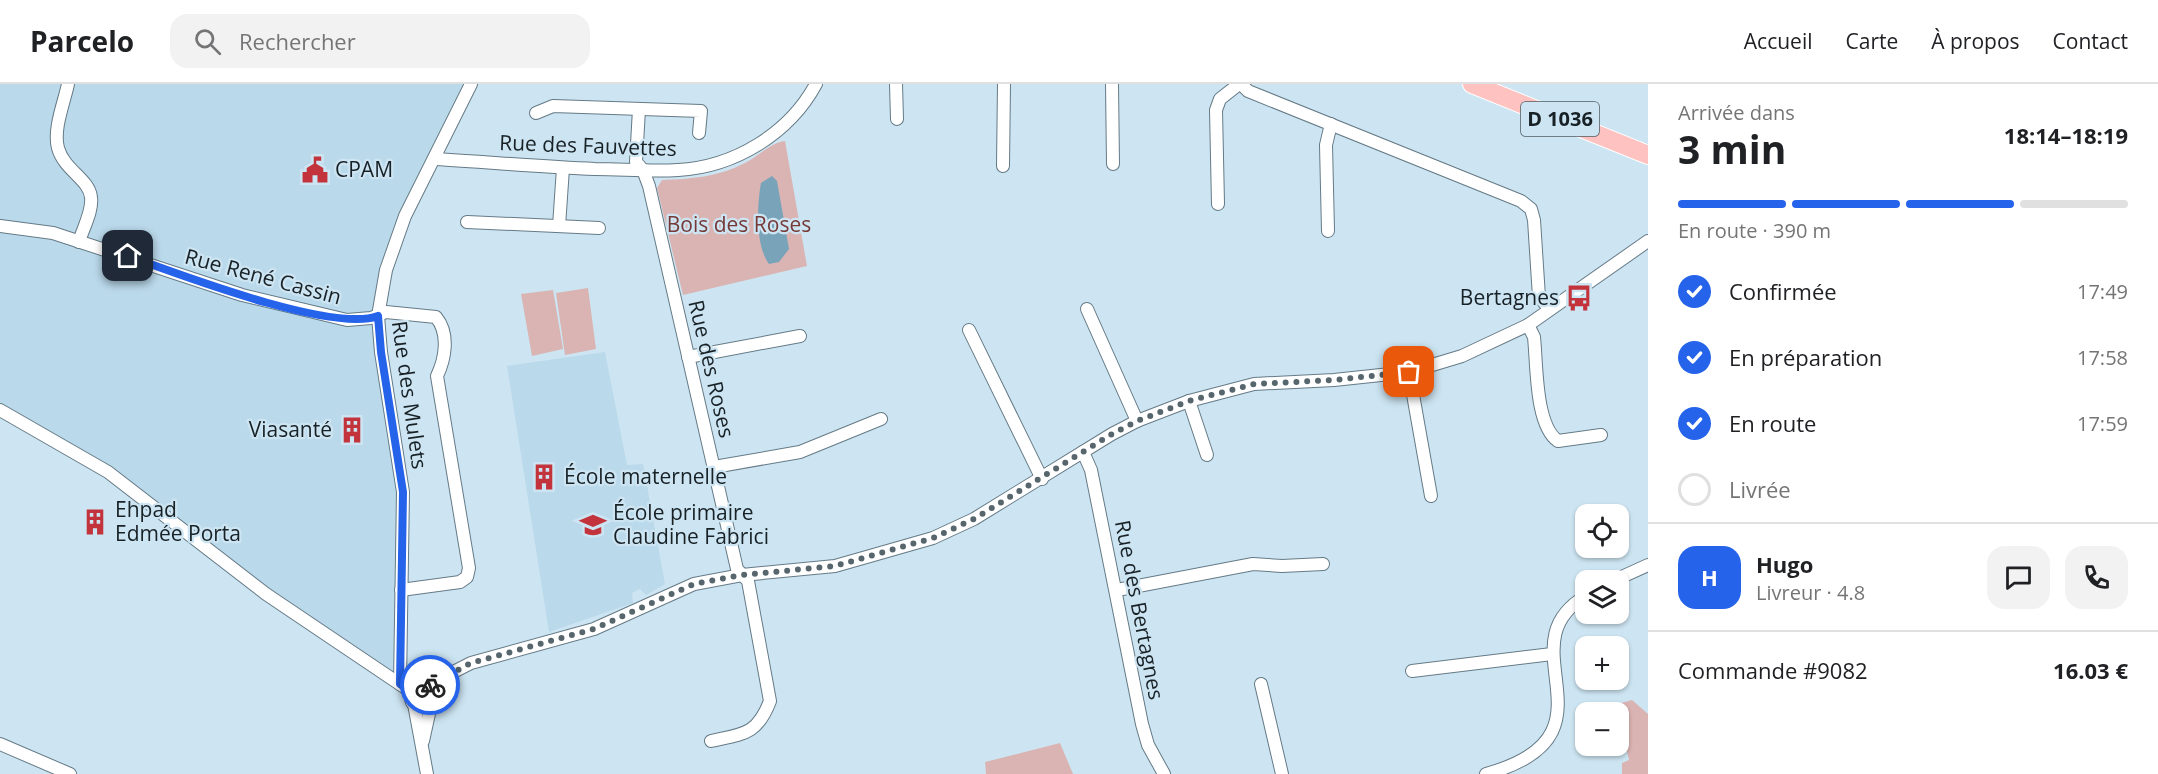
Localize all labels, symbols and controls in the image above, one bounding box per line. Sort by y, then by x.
search box [170,14,590,68]
text: Parcelo [30,22,134,60]
icon: search [191,25,224,58]
text: Rechercher [239,26,356,56]
text: Accueil [1744,27,1812,55]
text: Carte [1845,27,1898,55]
text: À propos [1931,27,2020,55]
text: Contact [2053,27,2128,55]
text: Arrivée dans [1678,99,1795,126]
road number: D 1036 [1521,102,1599,136]
text: 18:14–18:19 [2004,120,2128,150]
text: 3 min [1678,122,1786,175]
street label: Rue des Fauvettes [499,128,677,162]
public building icon: CPAM [300,155,330,185]
place label: CPAM [335,155,393,183]
park label: Bois des Roses [667,210,811,238]
text: En route · 390 m [1678,217,1831,244]
pin [102,230,153,281]
icon: home [111,239,144,272]
street label: Rue René Cassin [182,242,345,310]
icon: check [1678,275,1711,308]
text: Confirmée [1729,276,1837,306]
text: 17:49 [2077,278,2128,305]
place label: Bertagnes [1460,283,1559,311]
bus stop icon: Bertagnes [1564,283,1594,313]
street label: Rue des Roses [683,297,741,440]
street label: Rue des Mulets [386,319,434,471]
icon: check [1678,341,1711,374]
text: En préparation [1729,342,1882,372]
text: 17:58 [2077,344,2128,371]
pin [1383,346,1434,397]
icon: bag [1392,355,1425,388]
icon: check [1678,407,1711,440]
text: En route [1729,408,1816,438]
text: 17:59 [2077,410,2128,437]
place label: Viasanté [249,415,332,443]
building icon: Viasanté [337,415,367,445]
building icon: École maternelle [529,462,559,492]
place label: École maternelle [564,462,727,490]
text: Livrée [1729,474,1791,504]
place label: Ehpad Edmée Porta [115,495,241,547]
place label: École primaire Claudine Fabrici [613,498,769,550]
map controls [1575,504,1629,756]
button: locate [1575,504,1629,558]
building icon: Ehpad Edmée Porta [80,507,110,537]
school or university icon: École primaire Claudine Fabrici [578,510,608,540]
street label: Rue des Bertagnes [1109,518,1171,702]
button: chat [1987,546,2050,609]
button: phone [2065,546,2128,609]
text: Hugo [1756,549,1813,579]
text: H [1701,562,1718,592]
button: layers [1575,570,1629,624]
text: Livreur · 4.8 [1756,579,1865,606]
button: + [1575,636,1629,690]
courier [400,655,460,715]
text: Commande #9082 [1678,655,1868,685]
text: 16.03 € [2053,655,2128,685]
icon: bike [414,669,447,702]
button: − [1575,702,1629,756]

